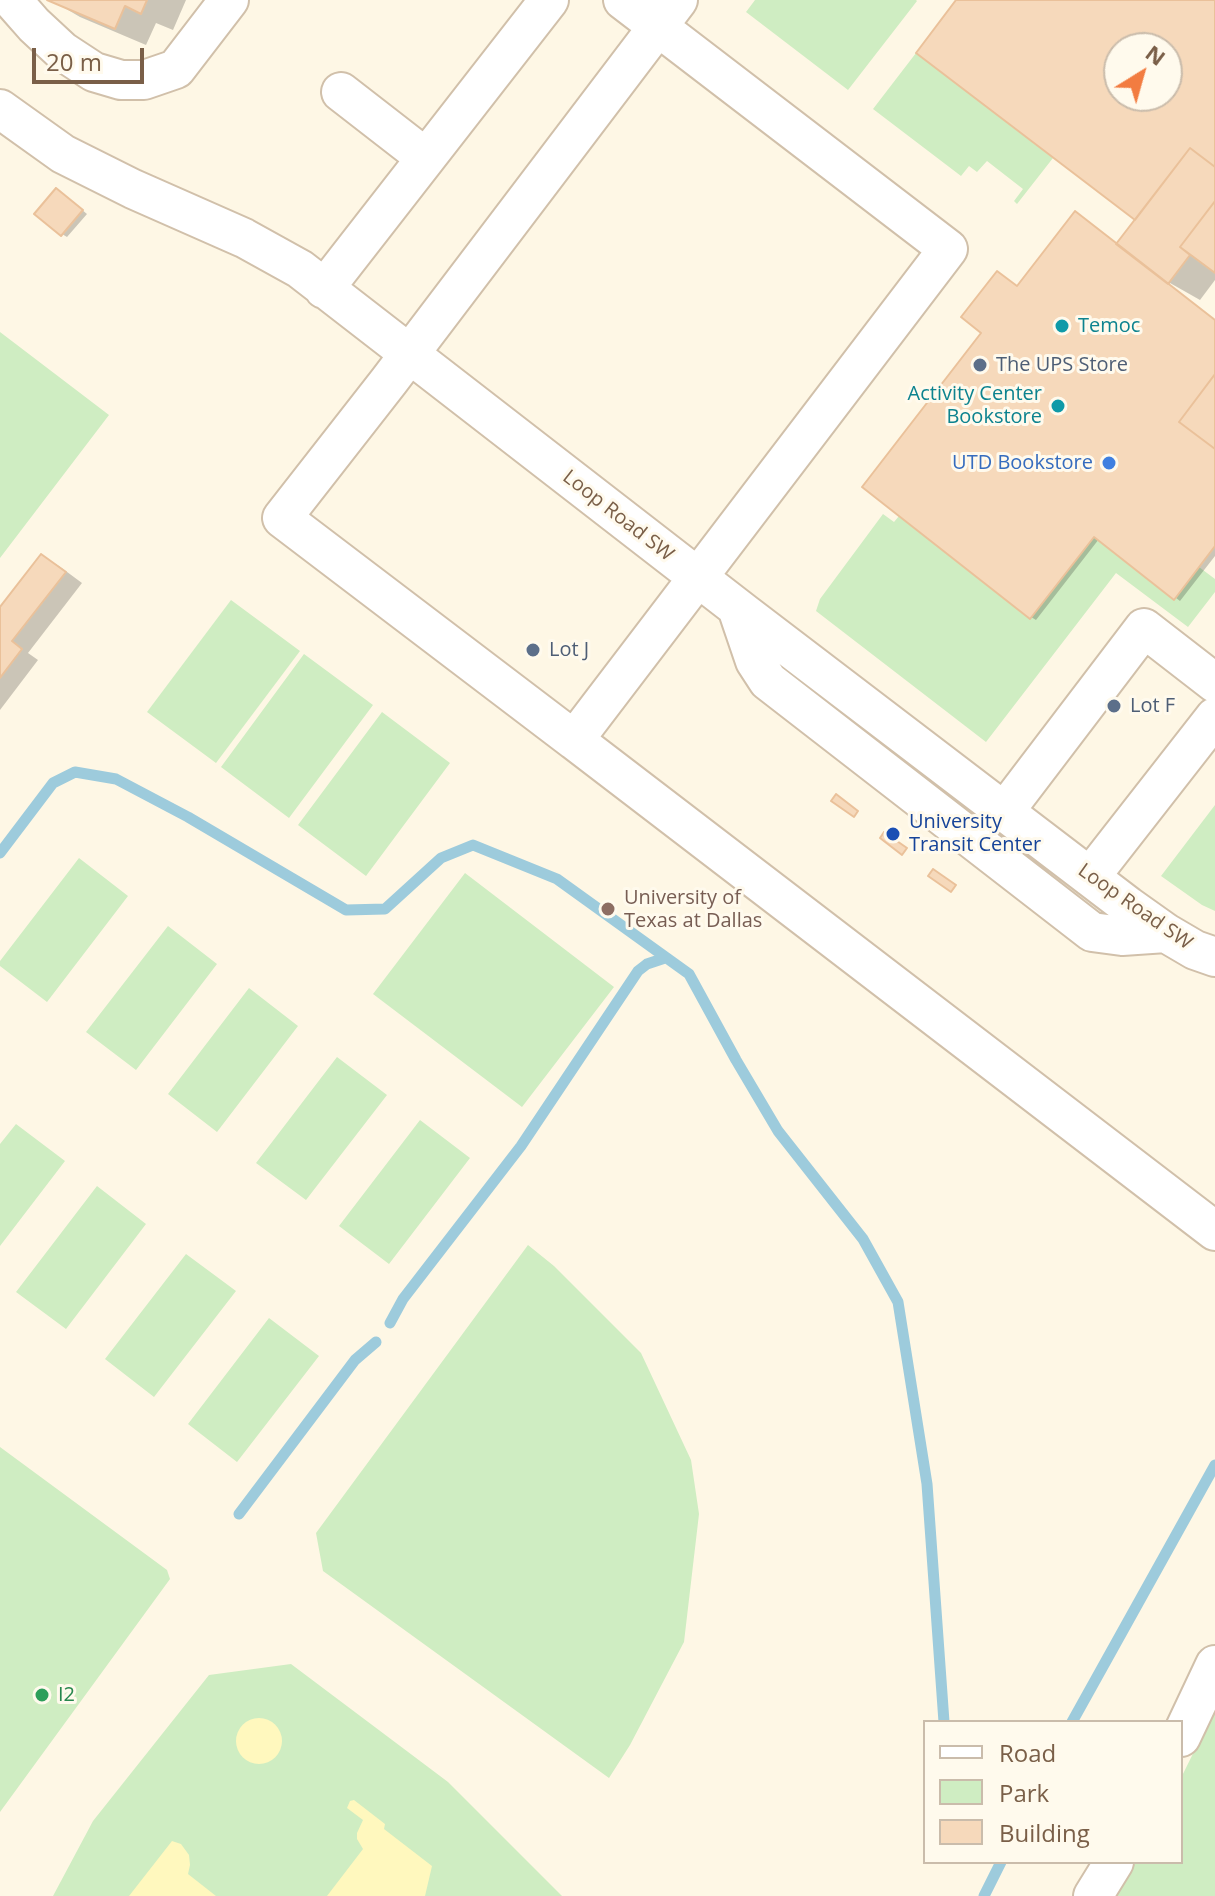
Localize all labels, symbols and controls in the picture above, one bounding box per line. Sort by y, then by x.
scale bar [36,32,148,82]
north arrow [1103,32,1183,112]
text: N [1140,37,1172,72]
text: 20 m [46,45,102,78]
place label: Temoc [1078,314,1140,338]
marker: Temoc [1053,317,1071,335]
place label: The UPS Store [996,353,1128,377]
marker: The UPS Store [971,356,989,374]
place label: Activity Center Bookstore [908,382,1042,429]
marker: Activity Center Bookstore [1049,397,1067,415]
place label: UTD Bookstore [952,451,1093,475]
marker: UTD Bookstore [1100,454,1118,472]
street label: Loop Road SW [558,465,678,567]
place label: Lot J [549,638,589,662]
marker: Lot J [524,641,542,659]
place label: Lot F [1130,694,1175,718]
marker: Lot F [1105,697,1123,715]
place label: University Transit Center [909,810,1041,857]
marker: University Transit Center [884,825,902,843]
street label: Loop Road SW [1073,859,1197,955]
place label: University of Texas at Dallas [624,886,762,933]
marker: University of Texas at Dallas [599,900,617,918]
place label: I2 [58,1683,75,1707]
marker: I2 [33,1686,51,1704]
legend [923,1720,1183,1864]
text: Road [999,1736,1056,1769]
text: Park [999,1776,1049,1809]
text: Building [999,1816,1090,1849]

